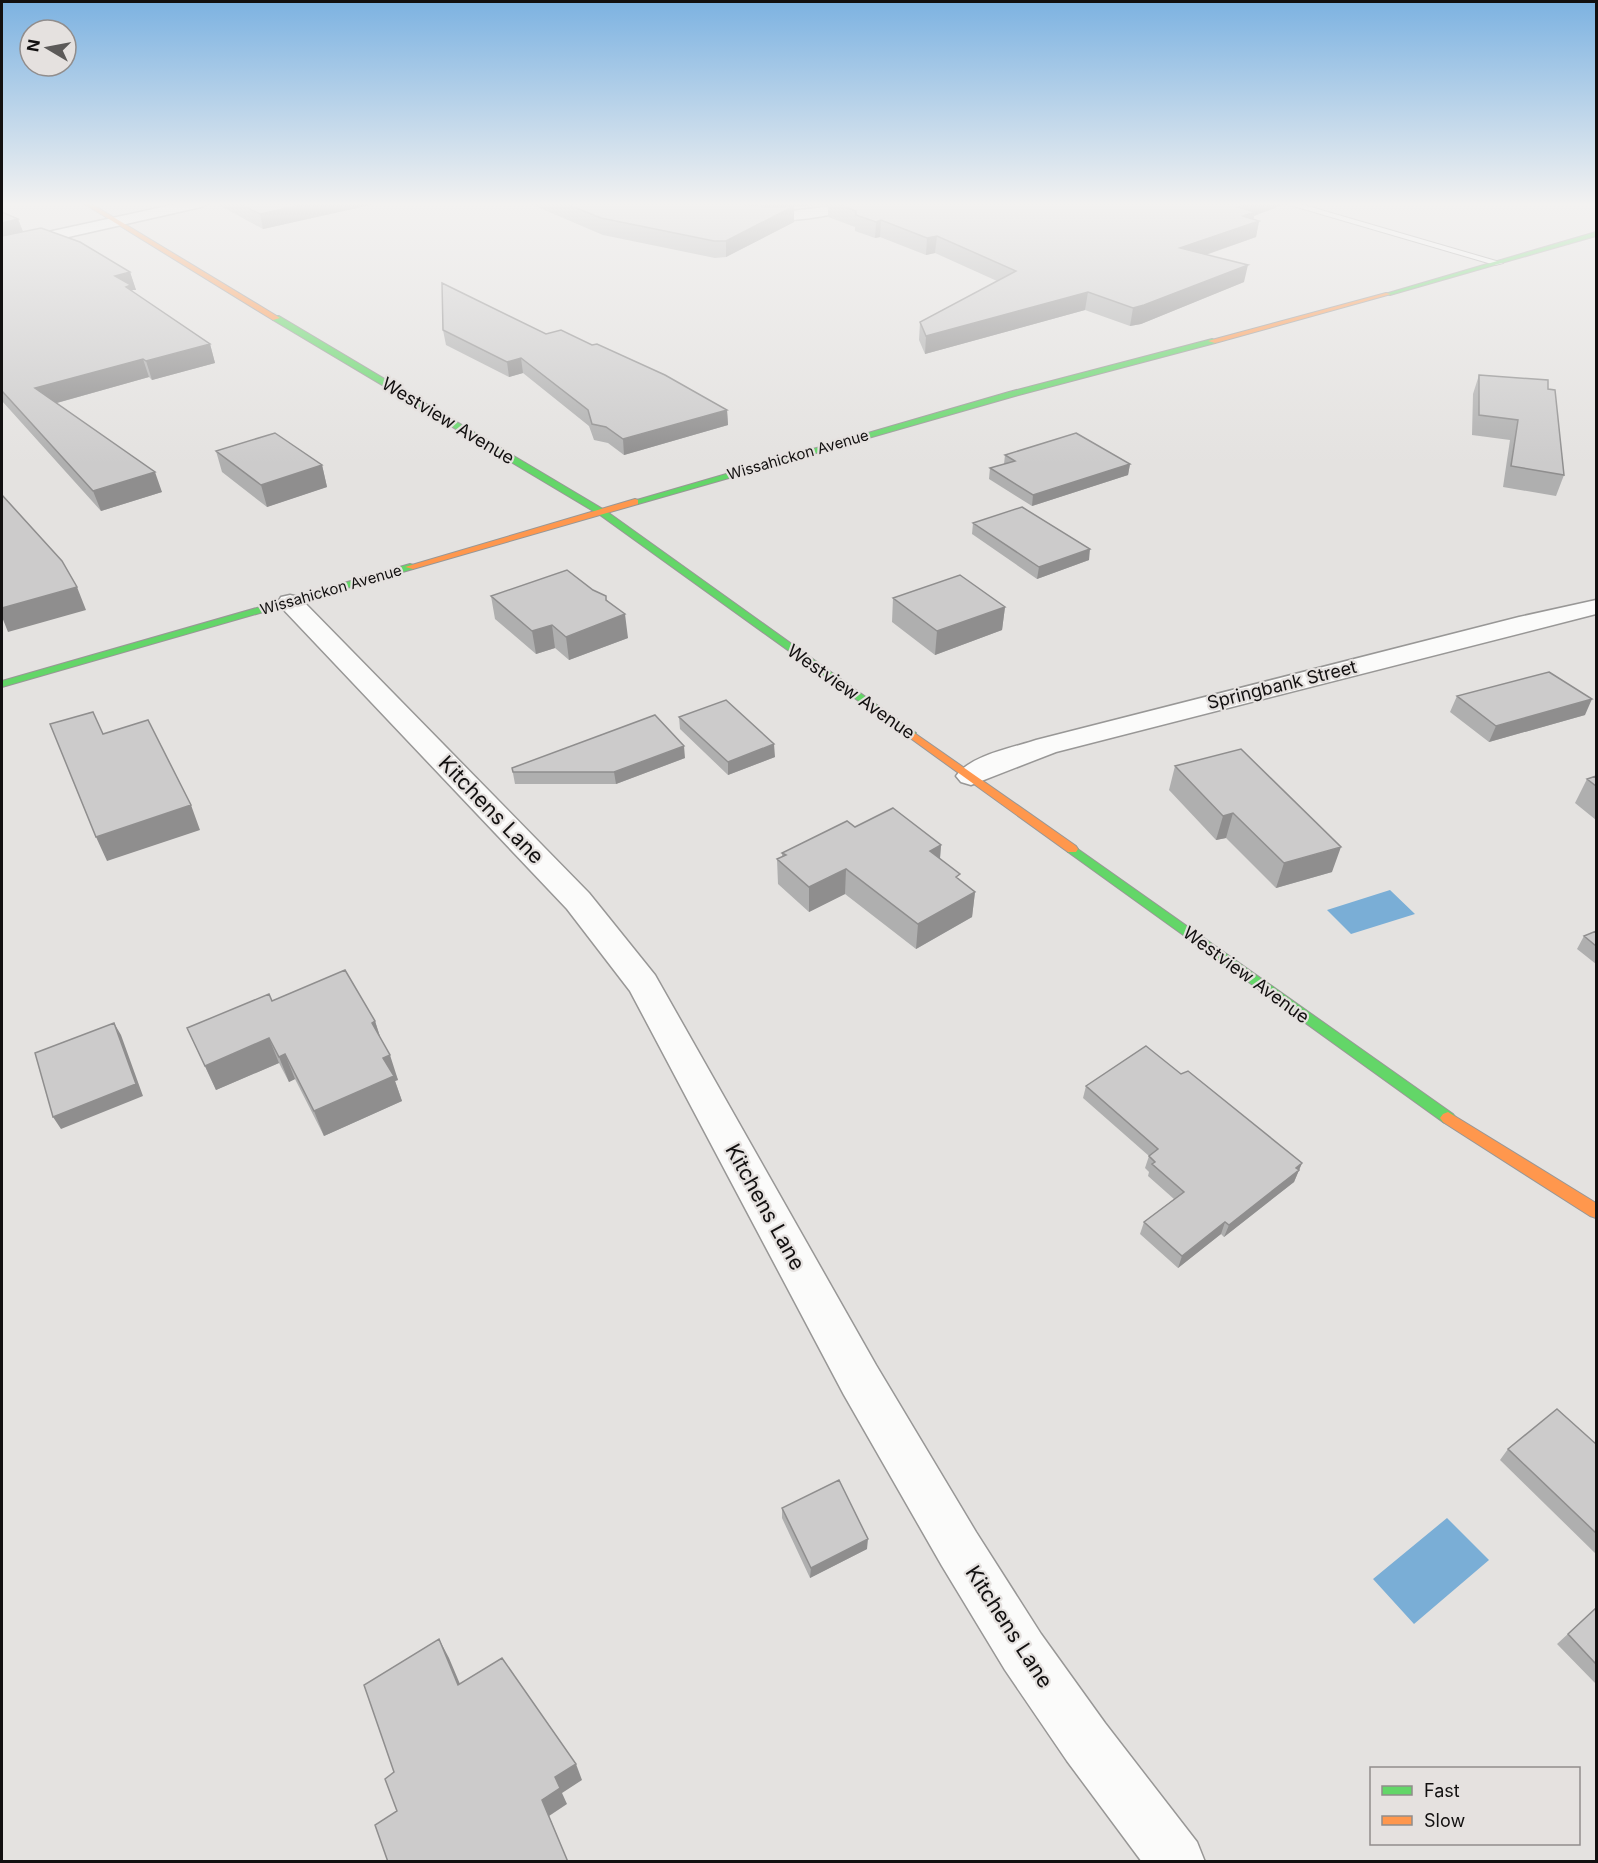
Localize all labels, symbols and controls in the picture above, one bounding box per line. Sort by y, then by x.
north arrow [18,18,78,78]
text: N [22,38,44,53]
street label: Westview Avenue [378,373,518,468]
street label: Wissahickon Avenue [725,425,871,484]
street label: Wissahickon Avenue [258,560,404,619]
street label: Westview Avenue [784,640,919,743]
street label: Springbank Street [1205,656,1359,713]
street label: Kitchens Lane [434,750,549,869]
street label: Westview Avenue [1179,922,1313,1027]
street label: Kitchens Lane [720,1139,810,1274]
street label: Kitchens Lane [961,1561,1058,1692]
legend [1370,1767,1580,1845]
text: Fast [1424,1780,1460,1801]
text: Slow [1424,1810,1465,1831]

